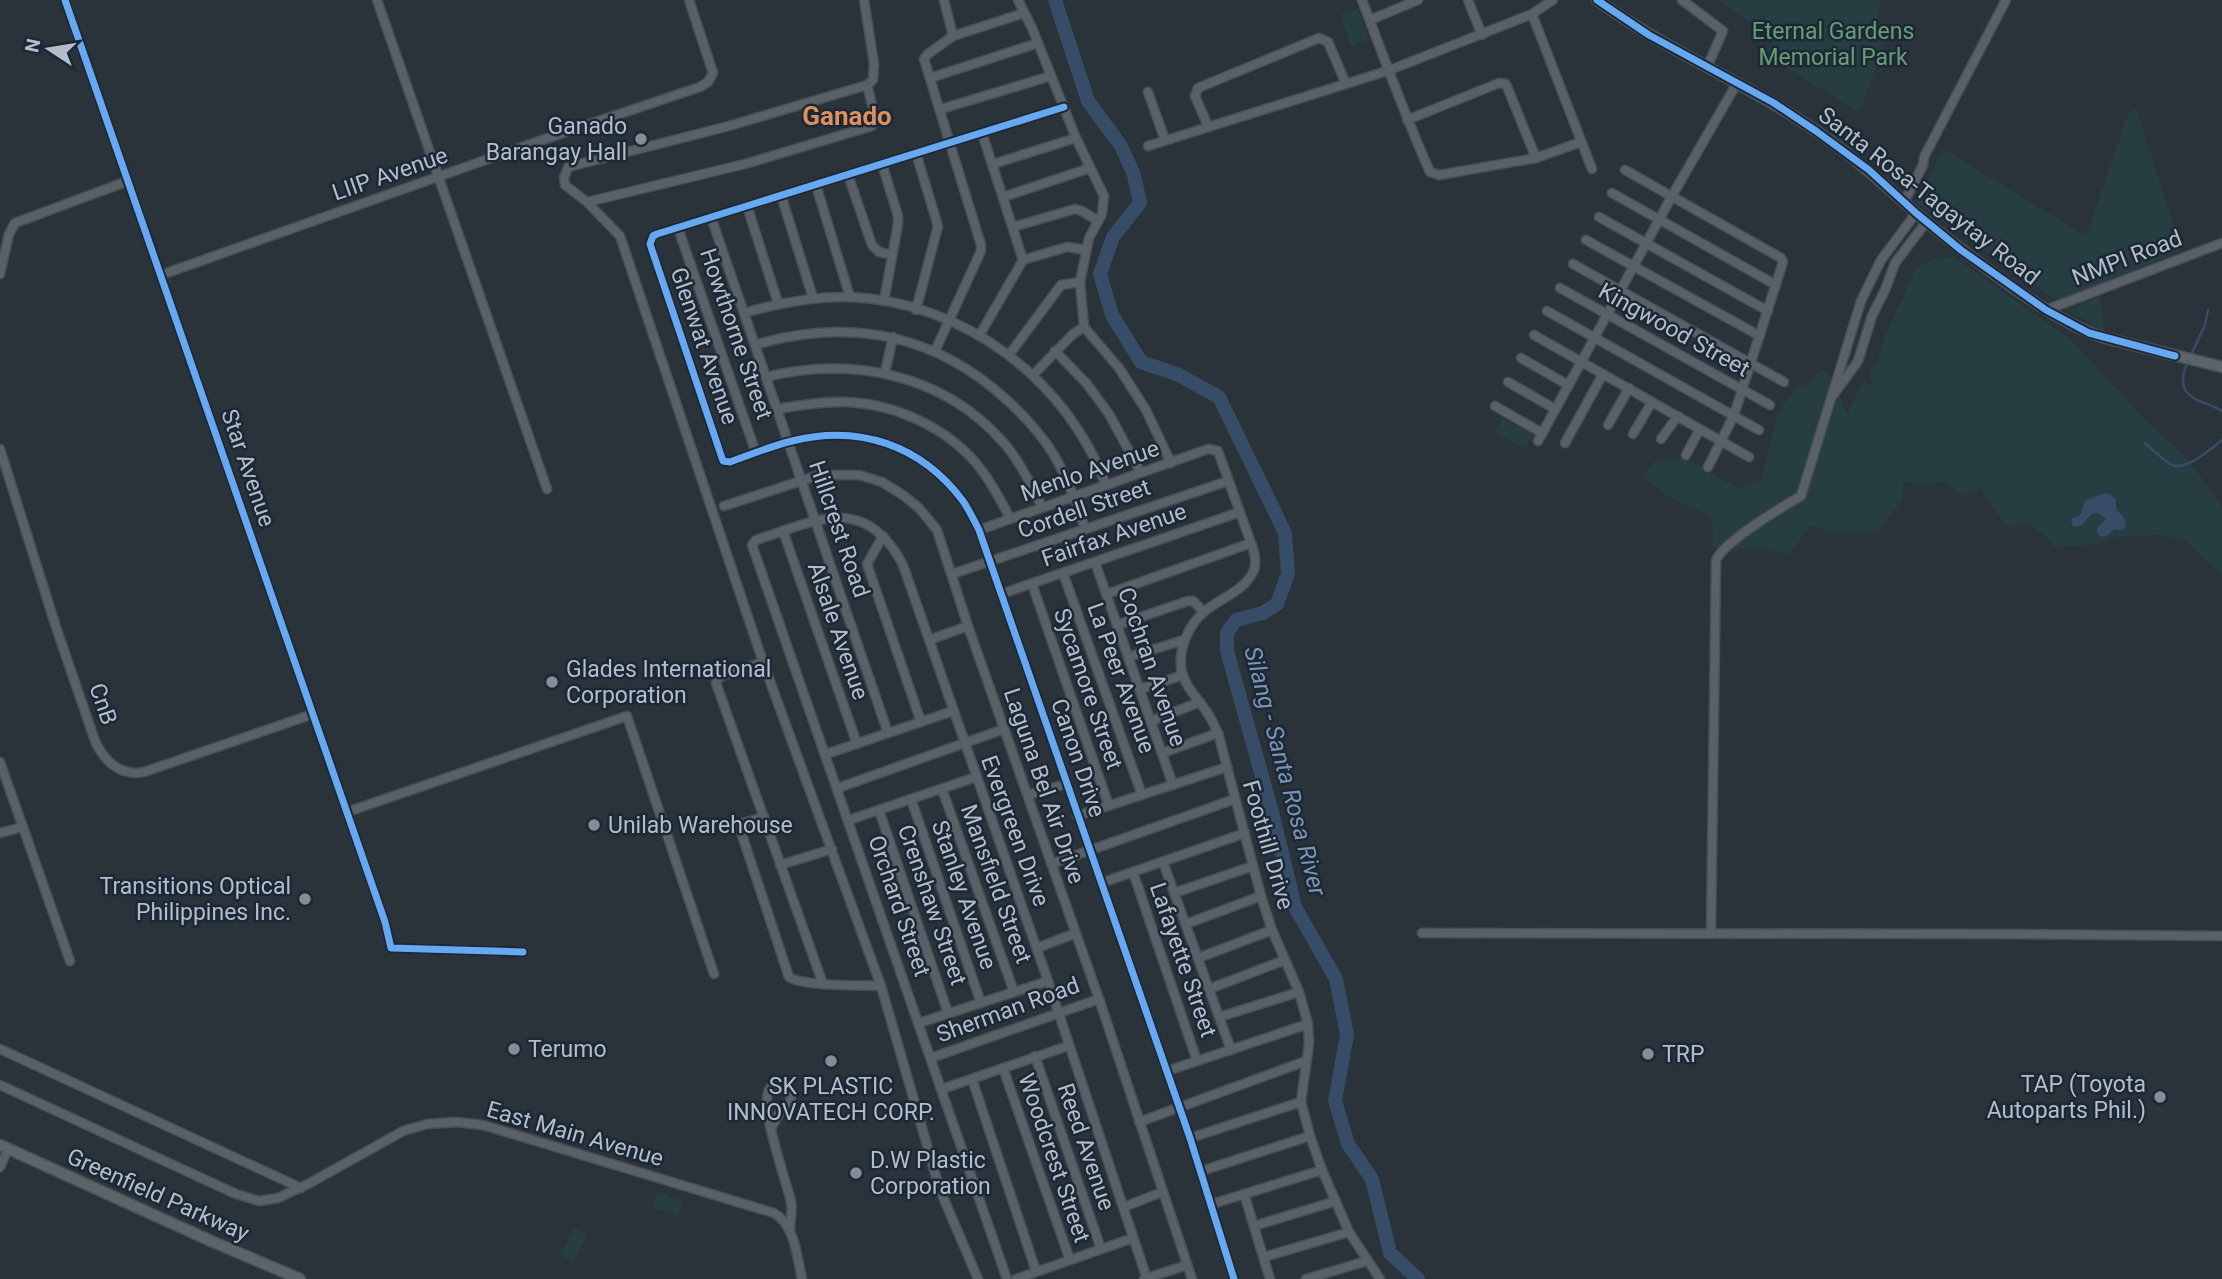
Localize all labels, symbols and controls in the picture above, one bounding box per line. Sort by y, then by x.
north arrow [14,14,84,84]
park label: Eternal Gardens Memorial Park [1752,18,1914,71]
text: N [20,37,46,55]
district label: Ganado [802,101,892,131]
street label: Santa Rosa-Tagaytay Road [1813,101,2045,291]
place label: Ganado Barangay Hall [486,113,627,166]
marker: Ganado Barangay Hall [633,131,649,147]
street label: LIIP Avenue [329,142,451,206]
street label: NMPI Road [2068,225,2186,291]
street label: Howthorne Street [694,245,778,423]
street label: Glenwat Avenue [664,264,744,428]
street label: Kingwood Street [1594,277,1754,383]
street label: Star Avenue [215,406,281,530]
street label: Menlo Avenue [1017,435,1163,507]
street label: Hillcrest Road [803,457,875,601]
street label: Cordell Street [1014,474,1154,544]
street label: Fairfax Avenue [1038,498,1190,572]
street label: Alsale Avenue [802,559,874,703]
street label: Cochran Avenue [1112,584,1192,750]
street label: La Peer Avenue [1081,599,1161,757]
street label: Sycamore Street [1048,605,1128,773]
water label: Silang - Santa Rosa River [1238,643,1332,900]
place label: Glades International Corporation [566,656,771,709]
marker: Glades International Corporation [544,674,560,690]
street label: CnB [83,680,123,728]
street label: Laguna Bel Air Drive [998,685,1090,887]
street label: Canon Drive [1045,695,1111,821]
street label: Evergreen Drive [975,752,1055,910]
street label: Foothill Drive [1237,777,1299,913]
street label: Mansfield Street [955,801,1037,967]
place label: Unilab Warehouse [608,812,793,839]
marker: Unilab Warehouse [586,817,602,833]
street label: Stanley Avenue [926,817,1002,973]
street label: Crenshaw Street [892,821,972,989]
street label: Orchard Street [862,832,936,980]
place label: Transitions Optical Philippines Inc. [100,873,291,926]
street label: Lafayette Street [1144,879,1222,1041]
marker: Transitions Optical Philippines Inc. [297,891,313,907]
street label: Sherman Road [933,972,1083,1048]
place label: Terumo [528,1036,607,1063]
marker: Terumo [506,1041,522,1057]
place label: TRP [1662,1041,1704,1068]
marker: TRP [1640,1046,1656,1062]
marker: SK PLASTIC INNOVATECH CORP. [823,1053,839,1069]
street label: Woodcrest Street [1012,1070,1096,1246]
place label: TAP (Toyota Autoparts Phil.) [1987,1071,2146,1124]
place label: SK PLASTIC INNOVATECH CORP. [727,1073,935,1126]
street label: Reed Avenue [1052,1080,1120,1214]
marker: TAP (Toyota Autoparts Phil.) [2152,1089,2168,1105]
street label: East Main Avenue [484,1096,666,1172]
street label: Greenfield Parkway [63,1143,253,1247]
place label: D.W Plastic Corporation [870,1147,991,1200]
marker: D.W Plastic Corporation [848,1165,864,1181]

